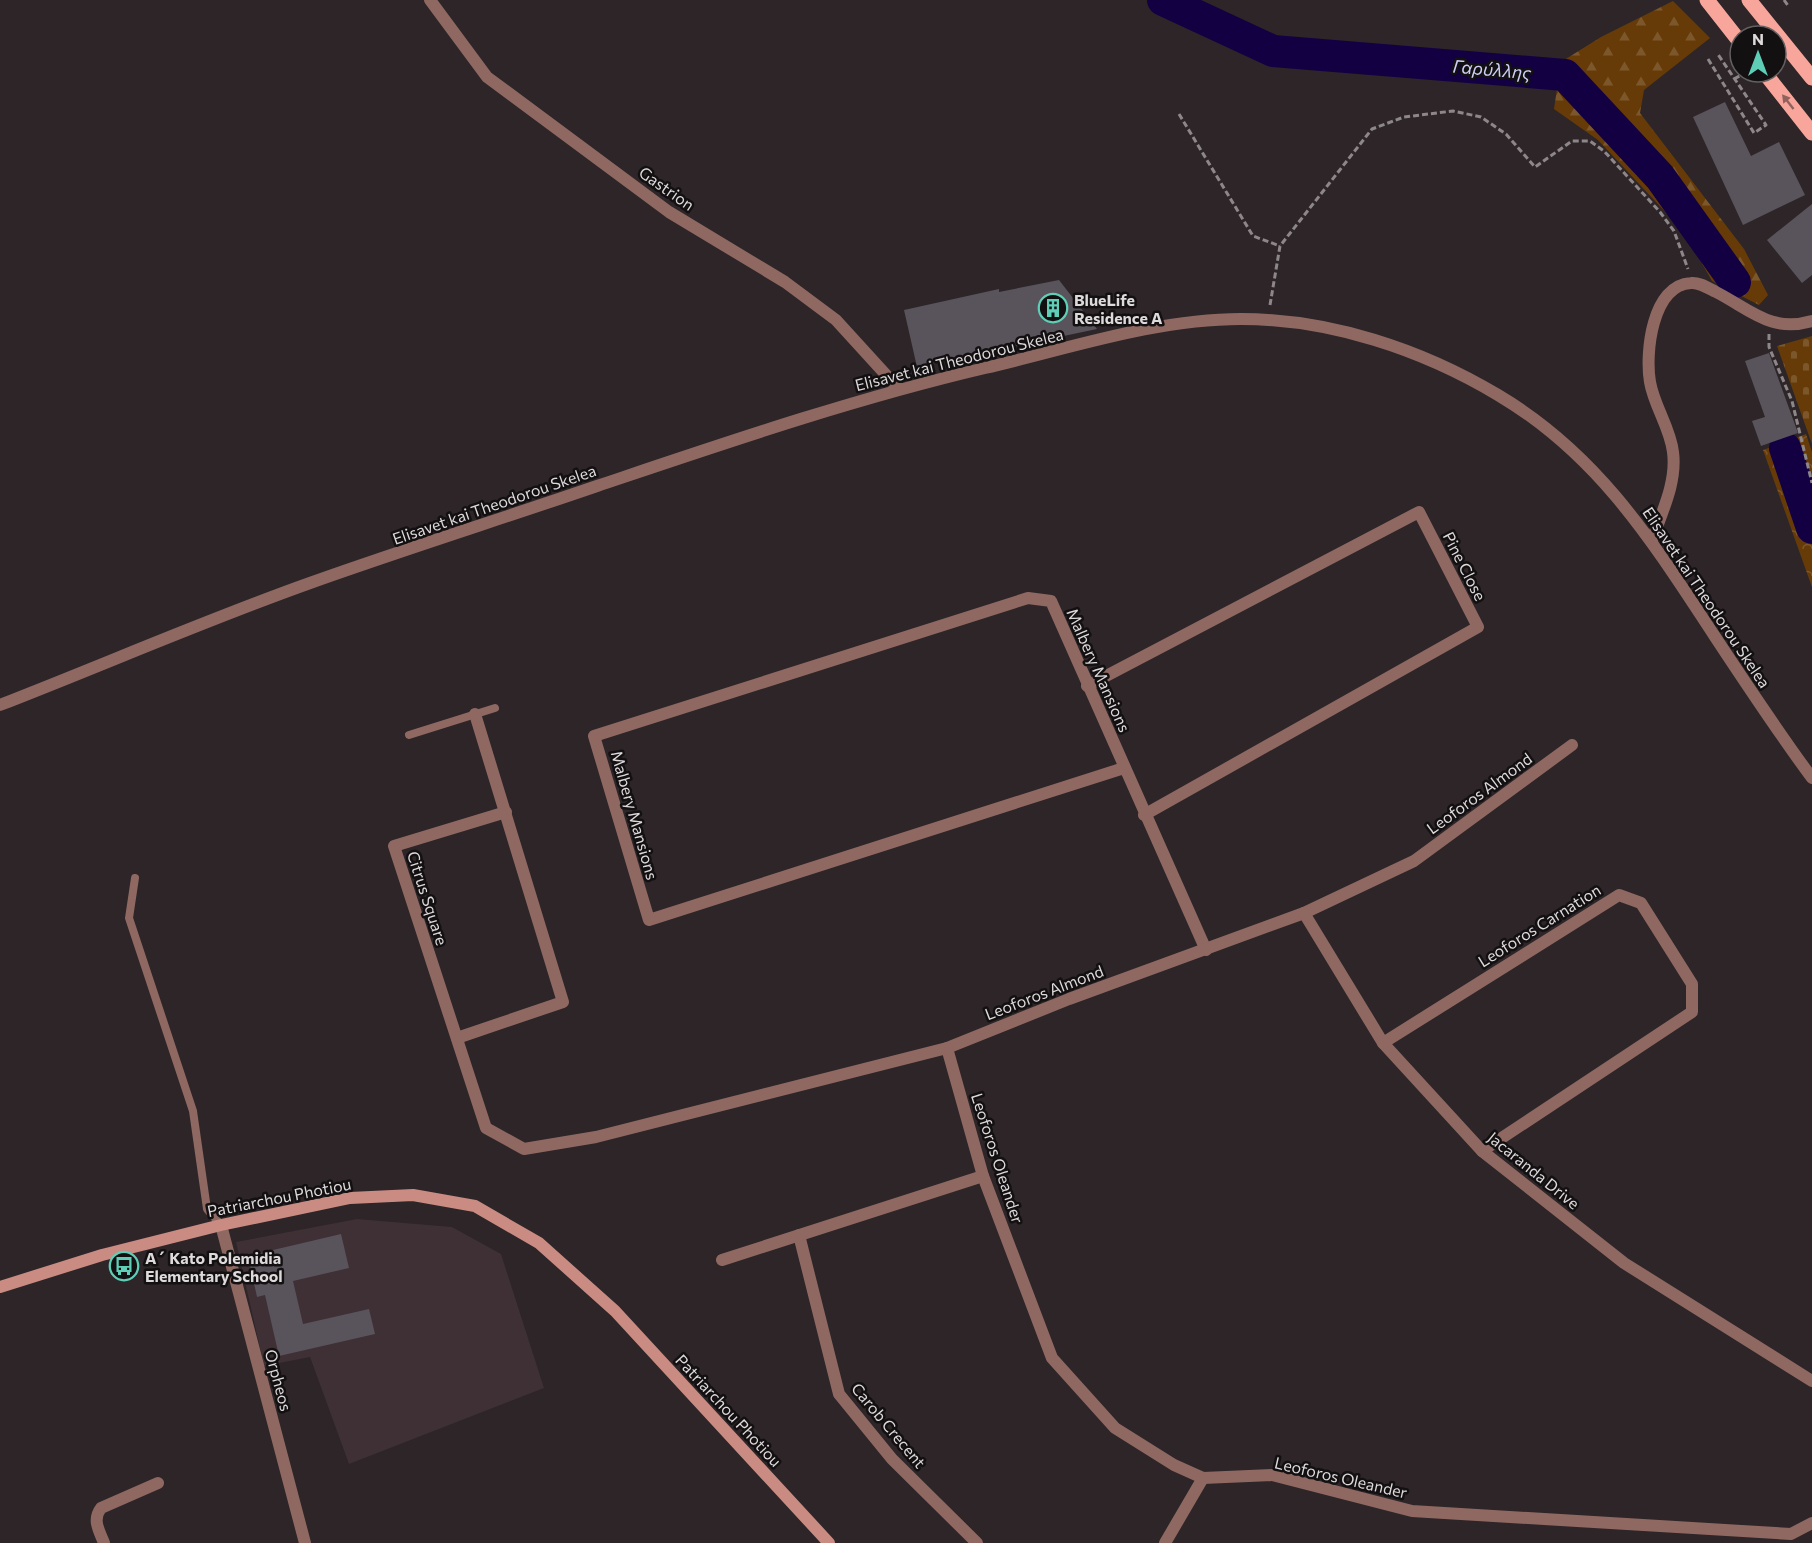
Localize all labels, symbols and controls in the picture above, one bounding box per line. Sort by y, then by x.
north arrow [1728,24,1788,84]
text: N [1752,29,1764,48]
water label: Γαρύλλης [1452,55,1532,83]
one-way arrow [1782,95,1794,110]
street label: Gastrion [636,162,698,214]
place label: BlueLife Residence A [1074,290,1163,327]
building icon: BlueLife Residence A [1037,292,1069,324]
street label: Elisavet kai Theodorou Skelea [853,324,1065,394]
street label: Elisavet kai Theodorou Skelea [390,460,598,548]
street label: Elisavet kai Theodorou Skelea [1639,503,1775,691]
street label: Pine Close [1440,528,1490,604]
street label: Malbery Mansions [1063,605,1135,735]
street label: Malbery Mansions [607,748,663,882]
street label: Leoforos Almond [1423,748,1535,838]
street label: Citrus Square [404,849,452,947]
street label: Leoforos Carnation [1474,880,1604,970]
street label: Leoforos Almond [982,961,1106,1023]
street label: Leoforos Oleander [968,1091,1028,1226]
street label: Jacaranda Drive [1484,1127,1584,1213]
street label: Patriarchou Photiou [205,1174,353,1220]
place label: A´ Kato Polemidia Elementary School [145,1248,283,1285]
bus stop icon: A´ Kato Polemidia Elementary School [108,1250,140,1282]
street label: Orpheos [262,1347,296,1413]
street label: Patriarchou Photiou [672,1350,786,1470]
street label: Carob Crecent [848,1379,930,1472]
street label: Leoforos Oleander [1273,1452,1410,1502]

